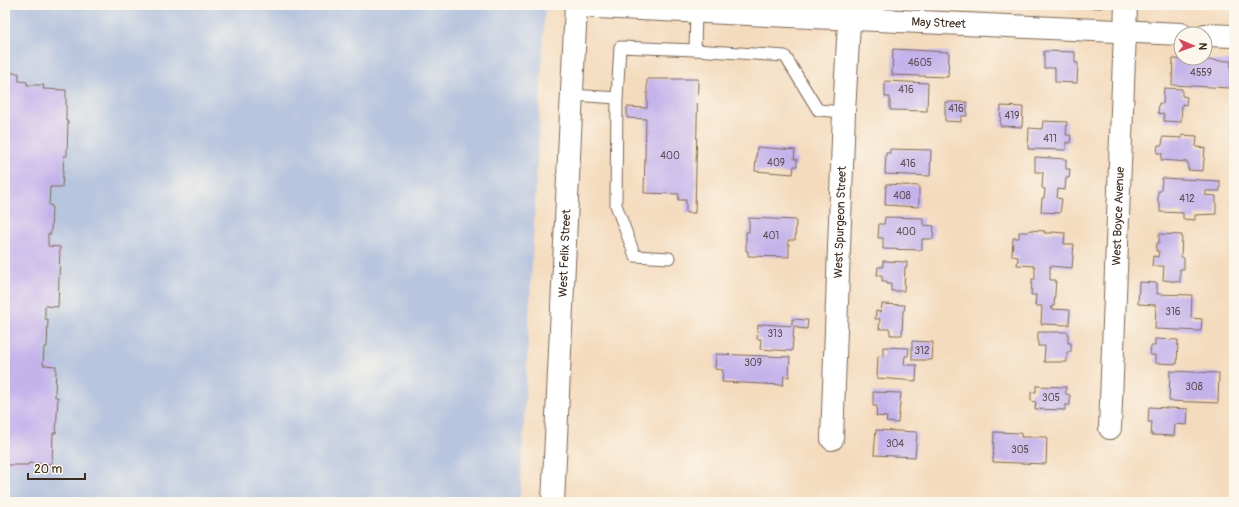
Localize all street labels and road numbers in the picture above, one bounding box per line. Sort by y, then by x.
street label: May Street [911,14,966,32]
street label: West Spurgeon Street [830,166,850,279]
street label: West Boyce Avenue [1109,166,1127,266]
street label: West Felix Street [555,209,574,298]

